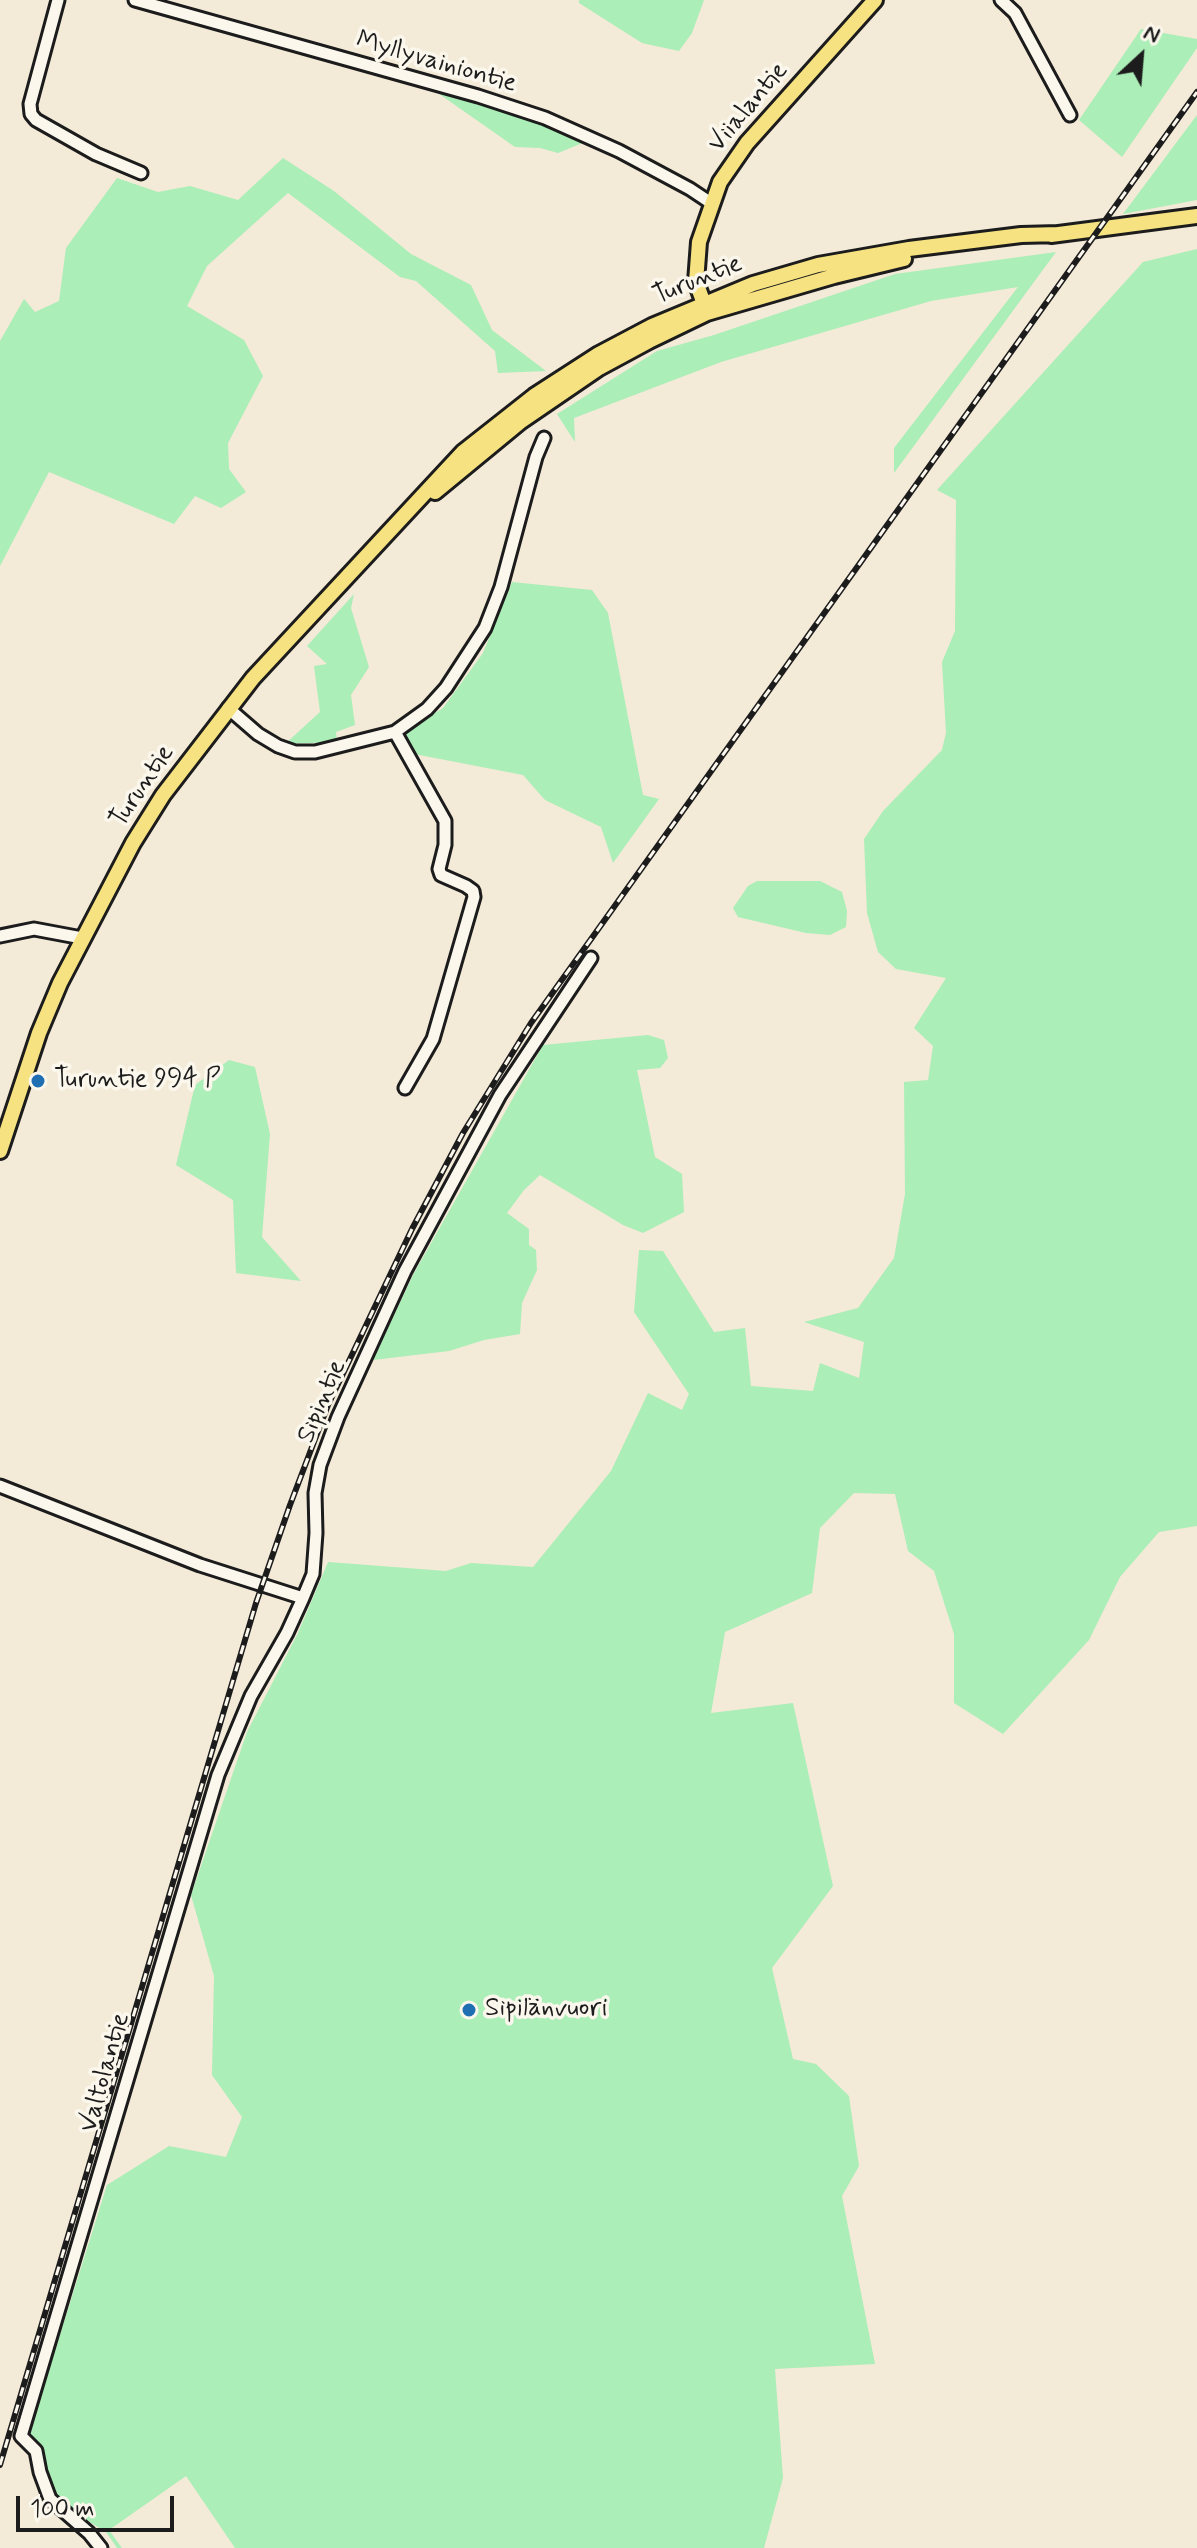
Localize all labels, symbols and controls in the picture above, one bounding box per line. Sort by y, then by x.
north arrow [1101,16,1181,96]
text: N [1139,19,1164,50]
street label: Myllyvainiontie [352,25,520,101]
street label: Viialantie [702,57,796,159]
street label: Turuntie [649,249,747,313]
street label: Turuntie [104,740,182,834]
place label: Turuntie 994 P [54,1065,220,1097]
marker: Turuntie 994 P [29,1072,47,1090]
street label: Sipintie [292,1356,354,1448]
place label: Sipilänvuori [485,1994,607,2026]
marker: Sipilänvuori [460,2001,478,2019]
street label: Valtolantie [74,2010,138,2136]
scale bar [20,2480,178,2530]
text: 100 m [30,2494,94,2525]

